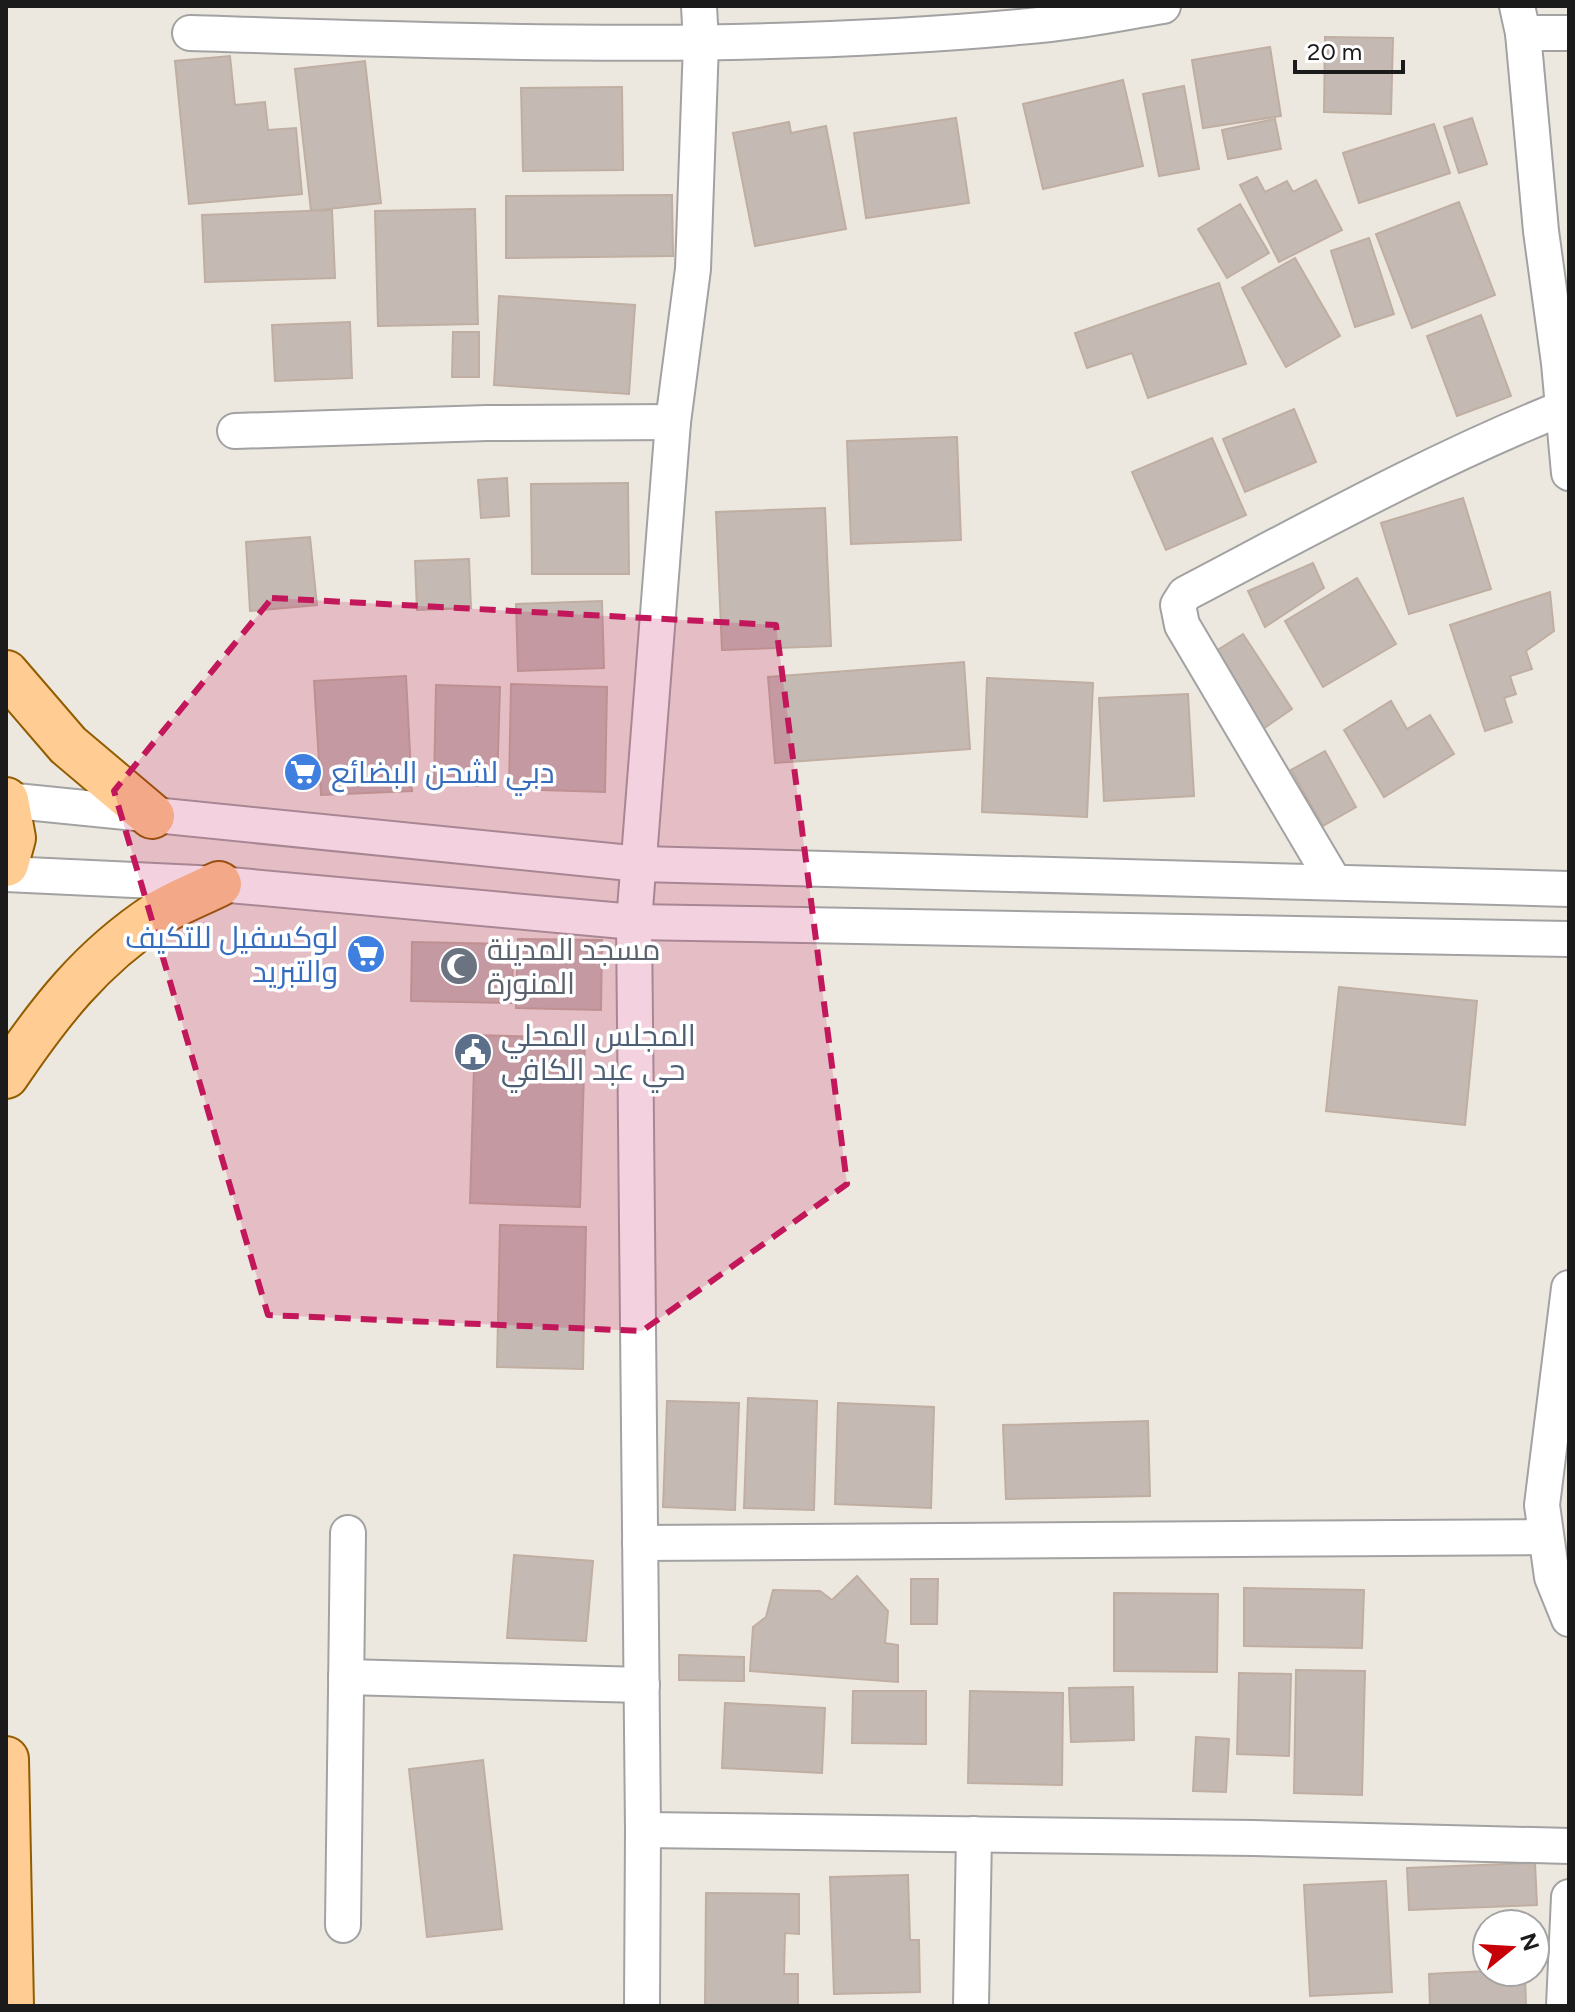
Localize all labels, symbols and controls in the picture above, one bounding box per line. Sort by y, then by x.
scale bar [1295,24,1403,74]
text: 20 m [1307,37,1362,66]
supermarket icon: دبي لشحن البضائع [282,751,324,793]
place label: دبي لشحن البضائع [331,754,554,796]
place label: لوكسفيل للتكيف والتبريد [125,919,338,990]
place label: مسجد المدينة المنورة [487,931,660,1002]
supermarket icon: لوكسفيل للتكيف والتبريد [345,933,387,975]
mosque icon: مسجد المدينة المنورة [438,945,480,987]
place label: المجلس المحلي حي عبد الكافي [501,1017,696,1093]
public building icon: المجلس المحلي حي عبد الكافي [452,1031,494,1073]
north arrow [1471,1908,1551,1988]
text: N [1514,1930,1545,1954]

